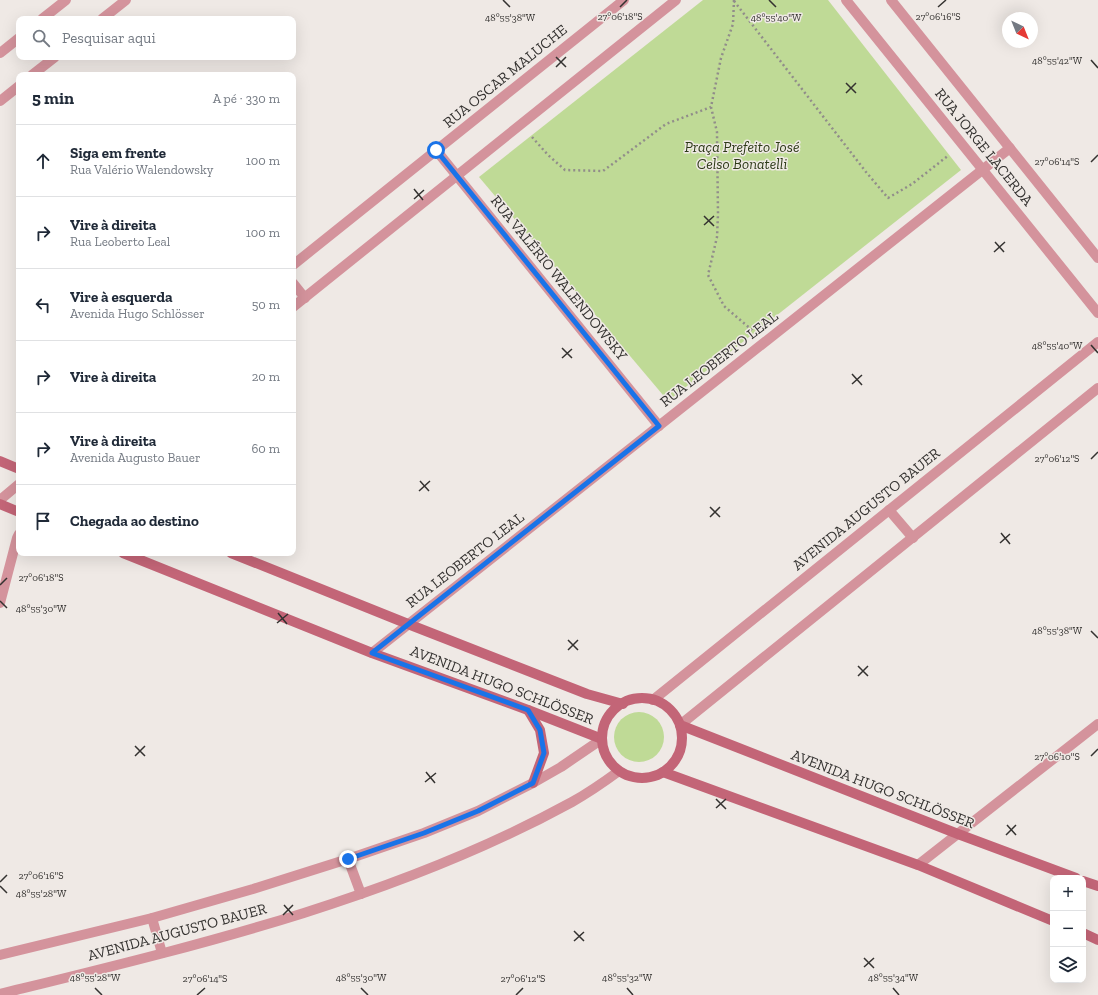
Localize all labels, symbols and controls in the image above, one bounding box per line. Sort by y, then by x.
text: 27°06'18"S [597,11,643,23]
text: 27°06'16"S [916,11,961,23]
text: 48°55'38"W [485,12,536,24]
text: 48°55'40"W [751,12,802,24]
north arrow [1002,12,1038,48]
search box [16,16,296,60]
street label: RUA OSCAR MALUCHE [439,20,571,132]
icon: search [30,27,52,49]
text: Pesquisar aqui [62,29,156,47]
text: 48°55'42"W [1032,55,1083,67]
street label: RUA JORGE LACERDA [931,85,1037,210]
text: 5 min [32,88,74,108]
text: A pé · 330 m [213,91,280,106]
park label: Praça Prefeito José Celso Bonatelli [684,138,800,173]
route start [427,141,445,159]
text: Siga em frente [70,144,166,162]
icon: ahead [32,150,54,172]
text: 100 m [246,153,280,168]
text: 27°06'14"S [1035,156,1079,168]
text: Rua Valério Walendowsky [70,162,213,177]
street label: RUA VALÉRIO WALENDOWSKY [487,192,632,365]
text: Vire à direita [70,216,156,234]
icon: right [32,222,54,244]
text: 100 m [246,225,280,240]
text: Rua Leoberto Leal [70,234,170,249]
text: Vire à esquerda [70,288,173,306]
icon: left [32,294,54,316]
text: 50 m [252,297,280,312]
text: Avenida Hugo Schlösser [70,306,205,321]
street label: RUA LEOBERTO LEAL [656,307,782,411]
text: 48°55'40"W [1032,340,1083,352]
icon: right [32,366,54,388]
text: Vire à direita [70,368,156,386]
text: 20 m [252,369,280,384]
text: Vire à direita [70,432,156,450]
icon: right [32,438,54,460]
text: 60 m [251,441,280,456]
street label: AVENIDA AUGUSTO BAUER [789,443,944,574]
text: Avenida Augusto Bauer [70,450,200,465]
text: 27°06'12"S [1035,453,1079,465]
street label: RUA LEOBERTO LEAL [402,508,528,612]
icon: arrive [32,510,54,532]
text: Chegada ao destino [70,512,199,530]
text: 27°06'18"S [18,572,64,584]
text: 48°55'30"W [16,603,67,615]
text: 48°55'38"W [1032,625,1083,637]
street label: AVENIDA HUGO SCHLÖSSER [408,642,597,729]
street label: AVENIDA HUGO SCHLÖSSER [789,746,978,833]
text: 27°06'10"S [1034,751,1080,763]
route end [339,850,357,868]
text: 27°06'16"S [19,870,64,882]
map controls [1050,875,1086,983]
button: + [1050,875,1086,911]
text: 48°55'28"W [16,888,67,900]
street label: AVENIDA AUGUSTO BAUER [86,899,269,965]
button: − [1050,911,1086,947]
button: layers [1050,947,1086,983]
text: 48°55'28"W [70,972,121,984]
text: 48°55'30"W [336,972,387,984]
text: 48°55'32"W [602,972,653,984]
text: 48°55'34"W [868,972,919,984]
text: 27°06'14"S [183,973,227,985]
text: 27°06'12"S [501,973,545,985]

